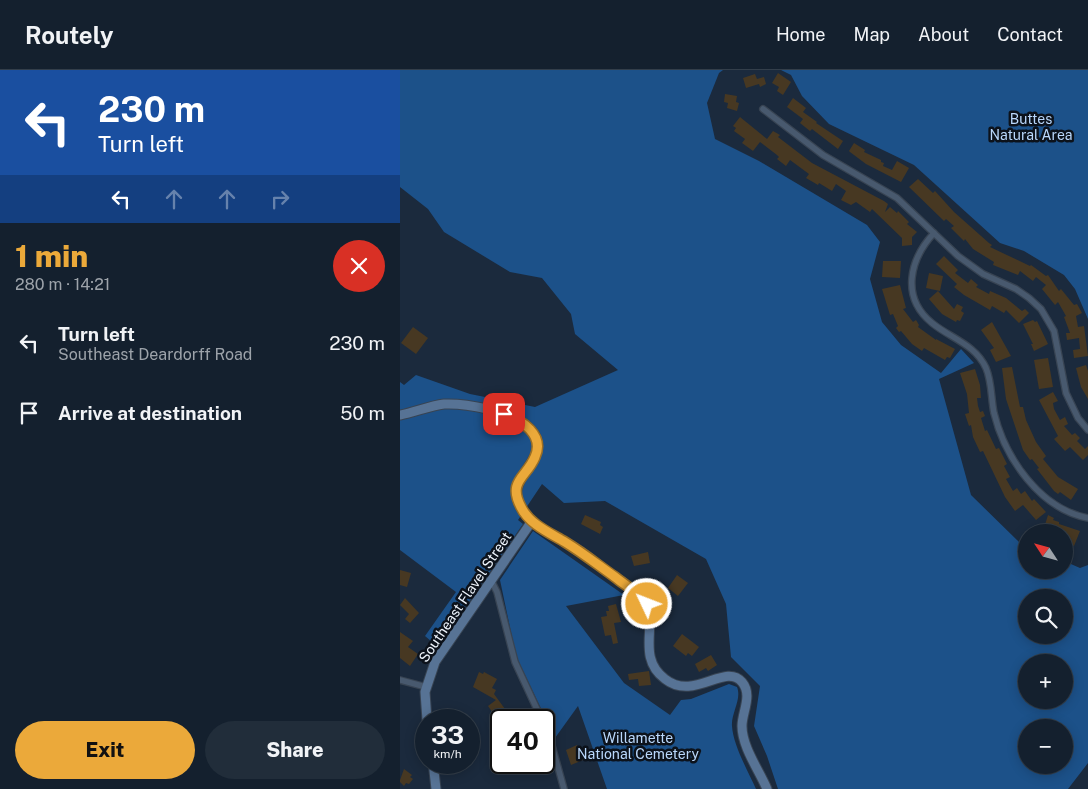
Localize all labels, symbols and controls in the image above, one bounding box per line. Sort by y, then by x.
text: Routely [25,21,114,49]
text: Home [776,24,826,45]
text: Map [854,24,890,45]
text: About [918,24,969,45]
text: Contact [997,24,1063,45]
text: 230 m [98,89,205,130]
icon: left [15,90,80,155]
park label: Buttes Natural Area [989,111,1073,143]
text: Turn left [98,131,184,157]
icon: left [107,185,135,213]
icon: ahead [160,185,188,213]
icon: ahead [213,185,241,213]
icon: right [266,185,294,213]
text: 1 min [15,238,88,274]
button: close [333,240,385,292]
text: 280 m · 14:21 [15,275,110,294]
text: Turn left [58,323,135,345]
icon: left [15,329,43,357]
text: 230 m [329,332,385,354]
text: Southeast Deardorff Road [58,345,252,364]
pin [483,393,525,435]
icon: arrive [15,399,43,427]
icon: arrive [490,400,518,428]
text: Arrive at destination [58,402,242,424]
text: 50 m [340,402,385,424]
north arrow [1018,524,1072,579]
map controls [1018,524,1073,774]
street label: Southeast Flavel Street [415,529,515,665]
position arrow [620,577,672,629]
button: search [1018,589,1073,644]
button: + [1018,654,1073,709]
speed limit sign: 40 [490,709,555,774]
button: − [1018,719,1073,774]
text: 33 [431,720,464,750]
button: Exit [15,721,195,779]
button: Share [205,721,385,779]
park label: Willamette National Cemetery [577,730,699,762]
text: km/h [433,747,462,761]

